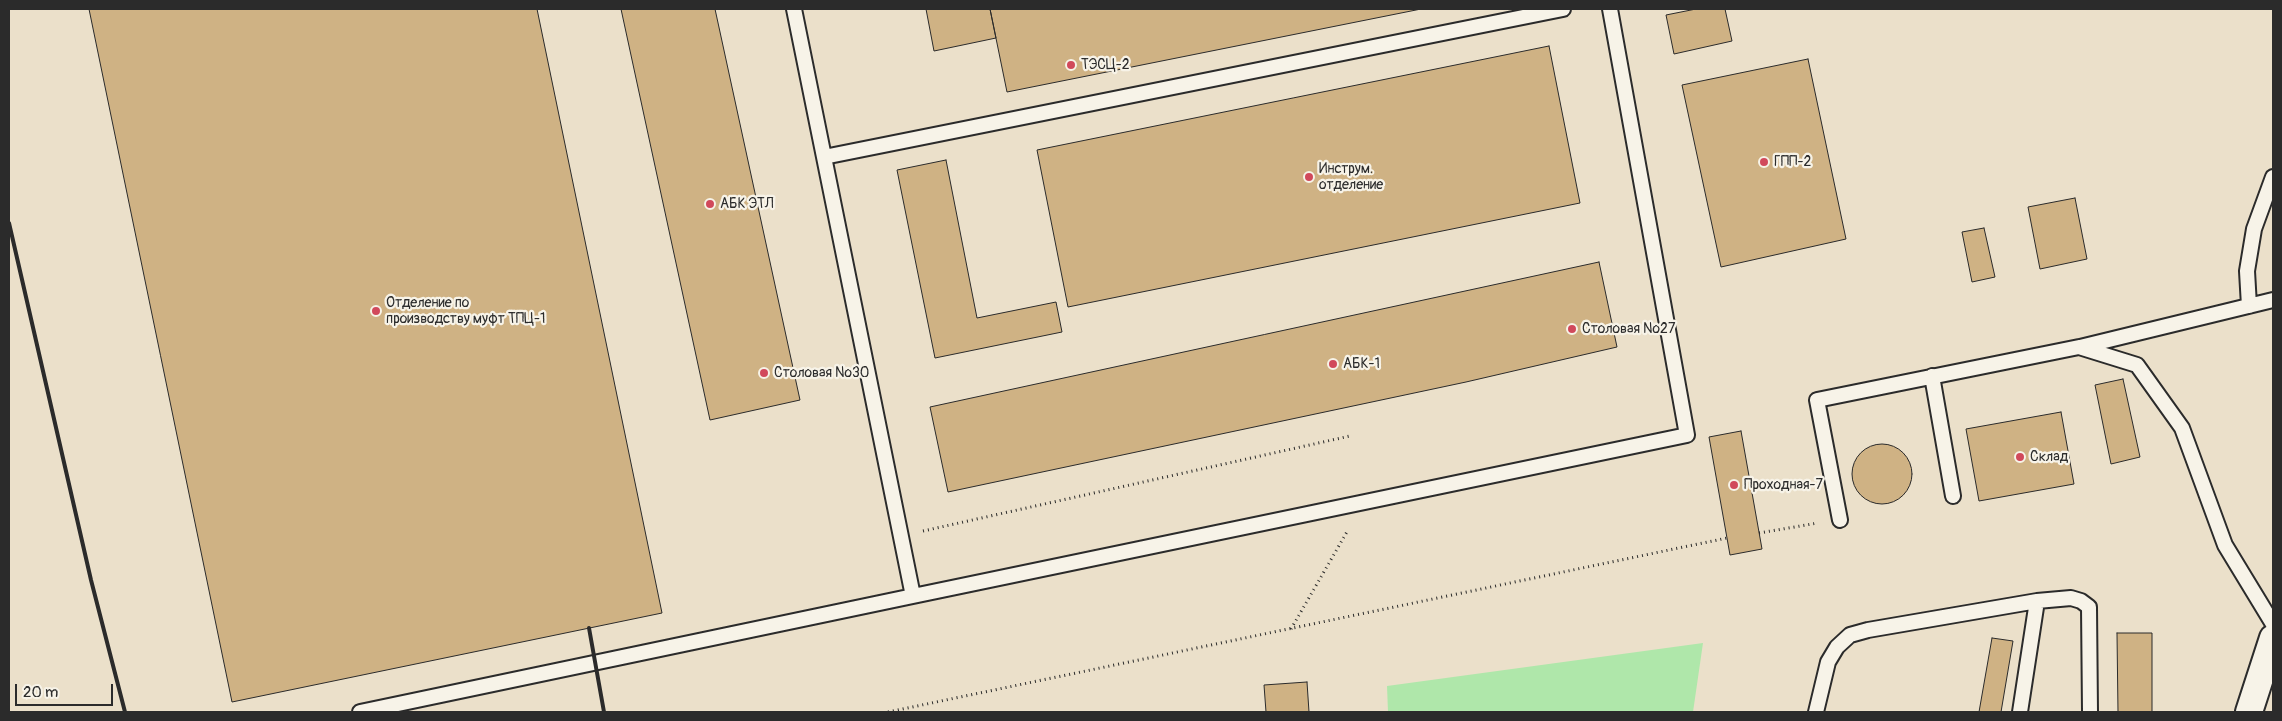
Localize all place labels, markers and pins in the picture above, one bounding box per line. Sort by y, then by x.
place label: ТЭСЦ-2 [1081,57,1130,73]
marker: ТЭСЦ-2 [1065,59,1077,71]
place label: ГПП-2 [1774,154,1811,170]
marker: ГПП-2 [1758,156,1770,168]
place label: Инструм. отделение [1319,161,1383,193]
marker: Инструм. отделение [1303,171,1315,183]
place label: АБК ЭТЛ [720,196,773,212]
marker: АБК ЭТЛ [704,198,716,210]
place label: Отделение по производству муфт ТПЦ-1 [386,295,545,328]
marker: Отделение по производству муфт ТПЦ-1 [370,305,382,317]
place label: Столовая №27 [1582,321,1675,337]
marker: Столовая №27 [1566,323,1578,335]
place label: АБК-1 [1343,356,1380,372]
marker: АБК-1 [1327,358,1339,370]
place label: Столовая №30 [774,365,869,381]
marker: Столовая №30 [758,367,770,379]
place label: Склад [2030,449,2068,465]
marker: Склад [2014,451,2026,463]
place label: Проходная-7 [1744,477,1823,493]
marker: Проходная-7 [1728,479,1740,491]

